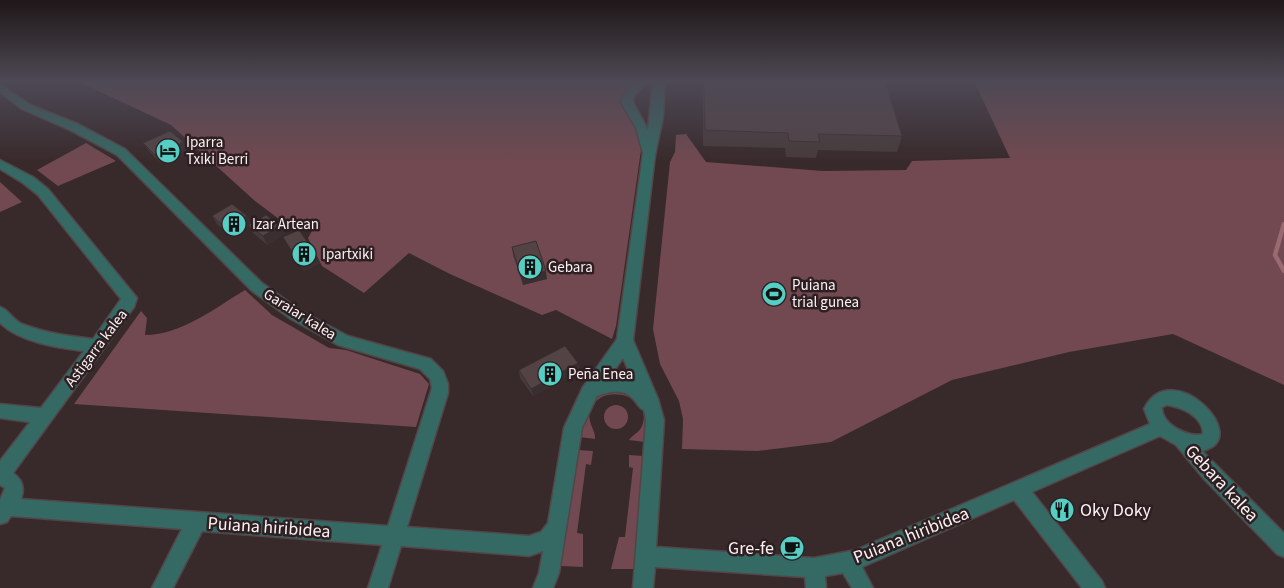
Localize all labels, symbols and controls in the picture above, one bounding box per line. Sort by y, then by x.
place label: Iparra Txiki Berri [186,132,248,170]
hotel icon: Iparra Txiki Berri [155,138,181,164]
building icon: Izar Artean [221,211,247,237]
place label: Izar Artean [252,214,319,235]
building icon: Ipartxiki [291,241,317,267]
place label: Ipartxiki [322,244,373,265]
building icon: Gebara [517,254,543,280]
place label: Gebara [548,257,593,278]
place label: Puiana trial gunea [792,275,859,313]
sports icon: Puiana trial gunea [761,281,787,307]
street label: Garaiar kalea [259,284,340,345]
street label: Astigarra kalea [60,305,133,391]
building icon: Peña Enea [537,361,563,387]
place label: Peña Enea [568,364,633,385]
street label: Gebara kalea [1179,439,1264,528]
restaurant icon: Oky Doky [1049,497,1075,523]
place label: Oky Doky [1080,498,1152,523]
street label: Puiana hiribidea [849,501,973,570]
street label: Puiana hiribidea [207,511,331,544]
cafe icon: Gre-fe [779,535,805,561]
place label: Gre-fe [728,536,774,561]

